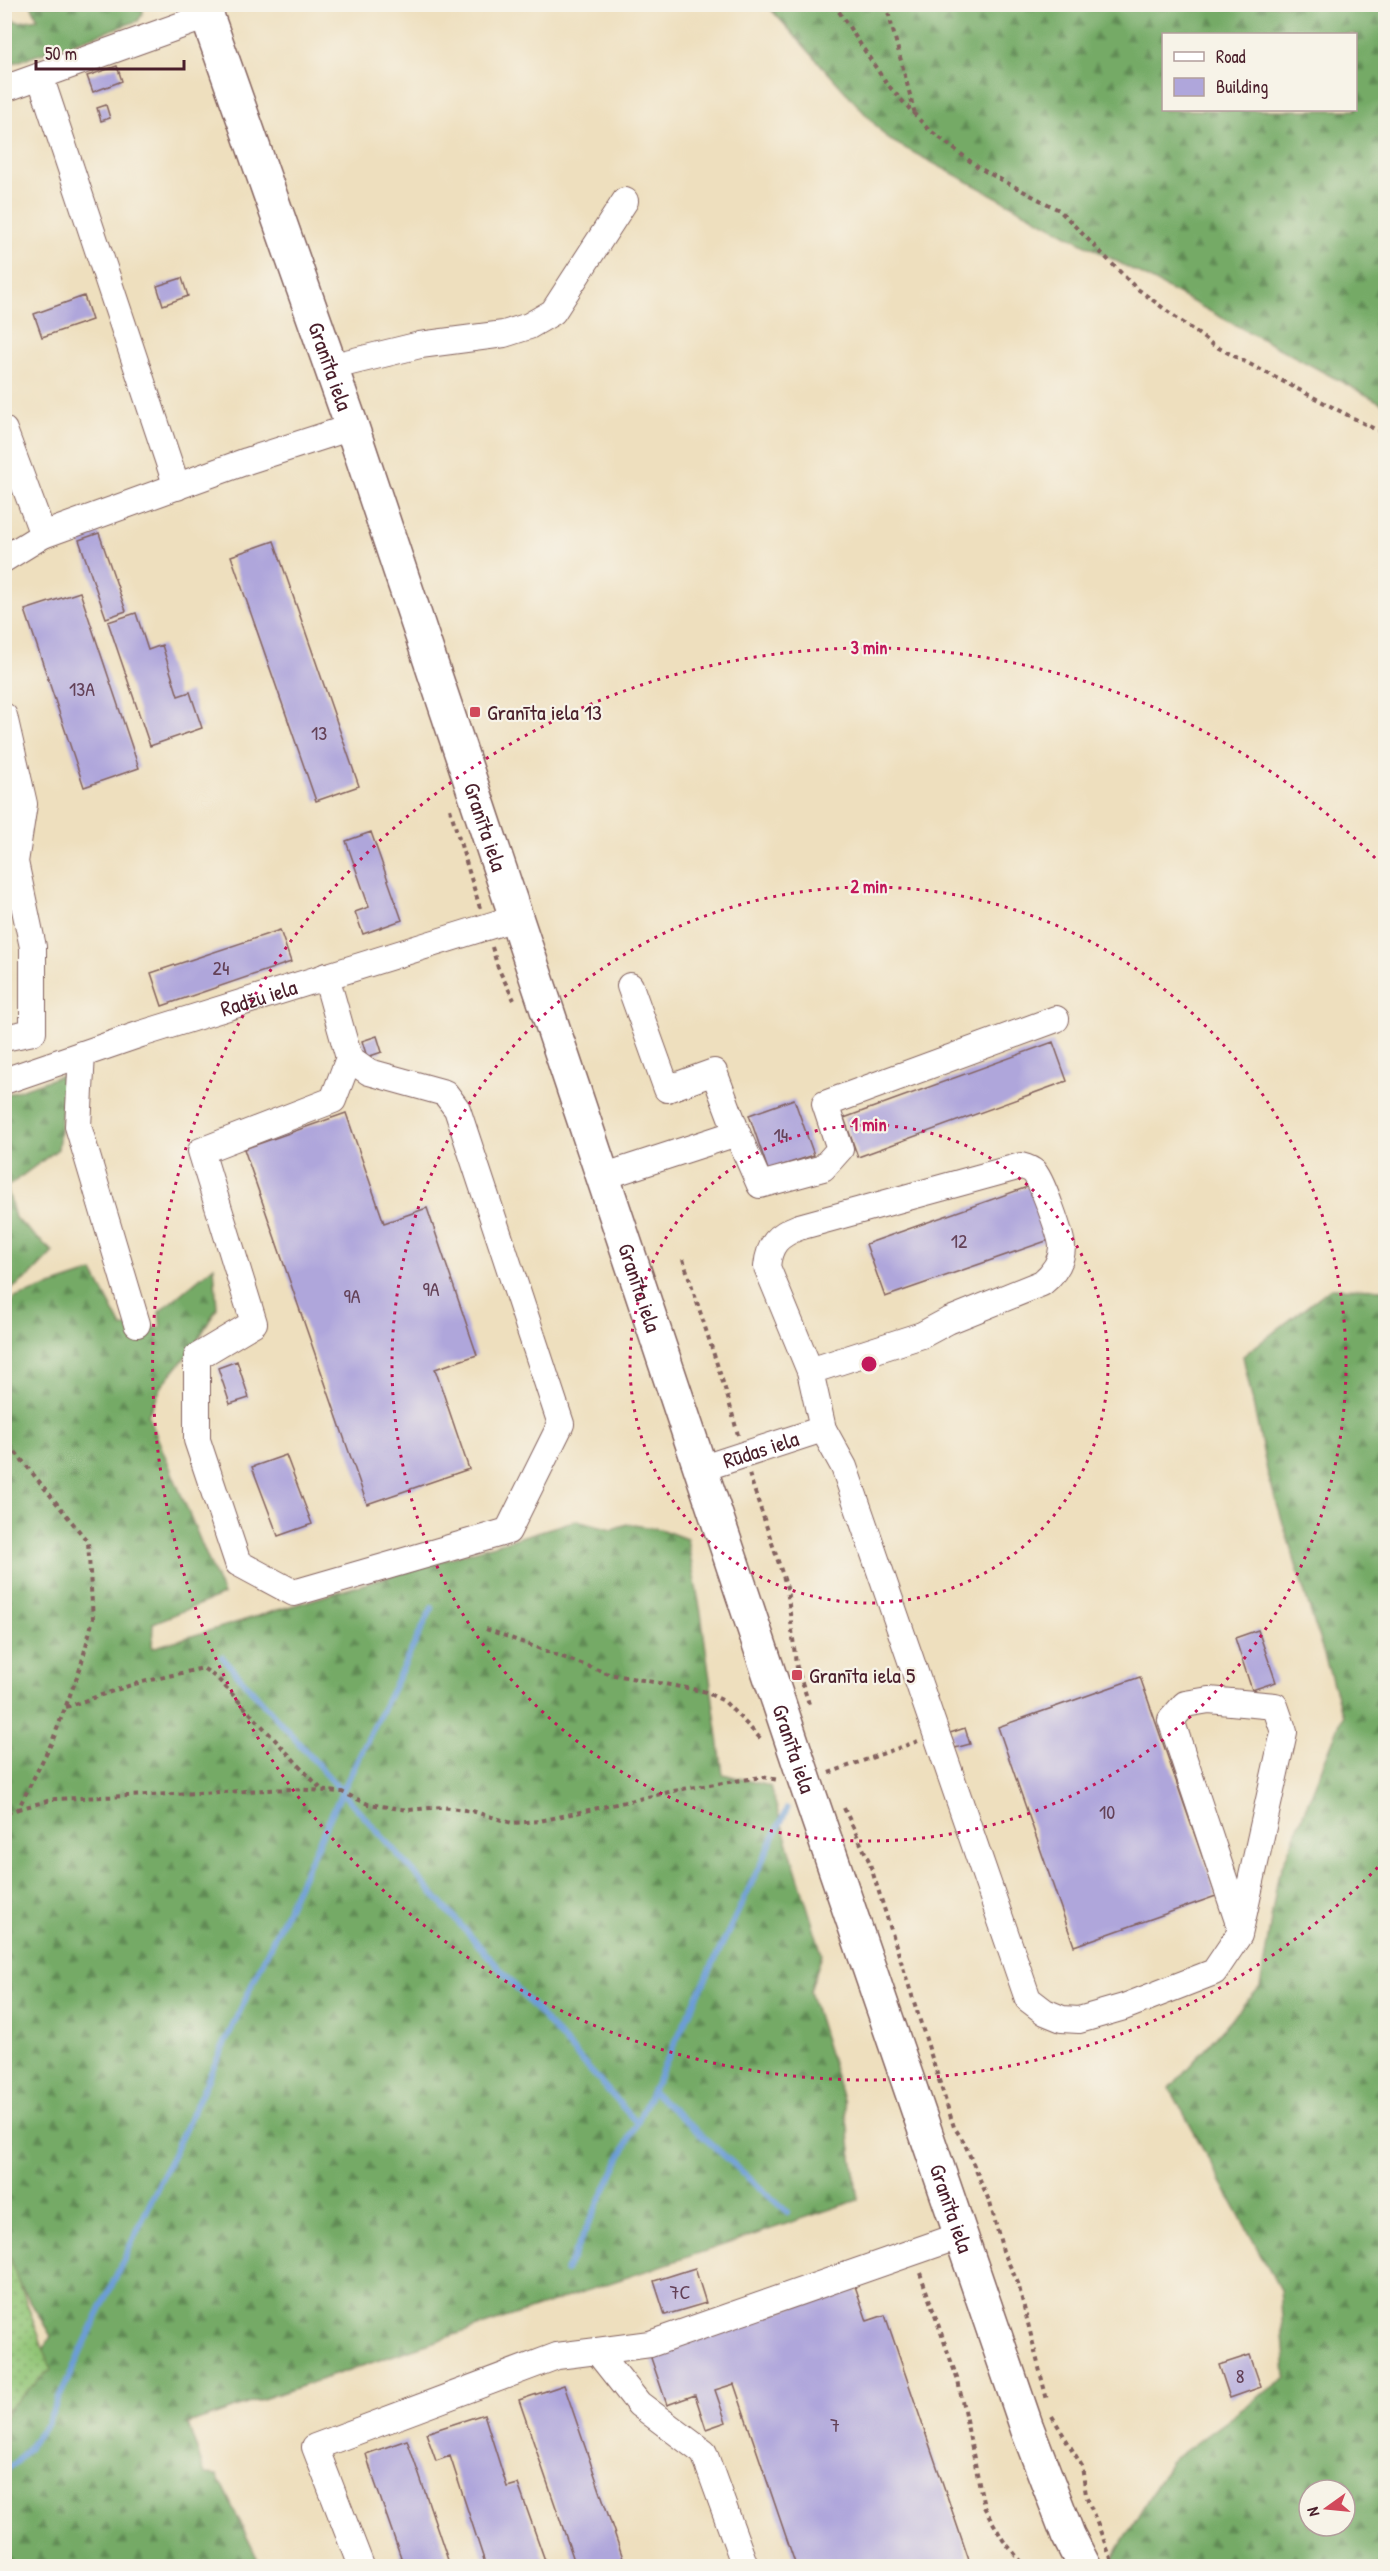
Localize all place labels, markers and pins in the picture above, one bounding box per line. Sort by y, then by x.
place label: Granīta iela 13 [487,697,602,727]
marker: Granīta iela 13 [468,705,482,719]
centre of rings [859,1354,879,1374]
place label: Granīta iela 5 [809,1660,915,1690]
marker: Granīta iela 5 [790,1668,804,1682]

